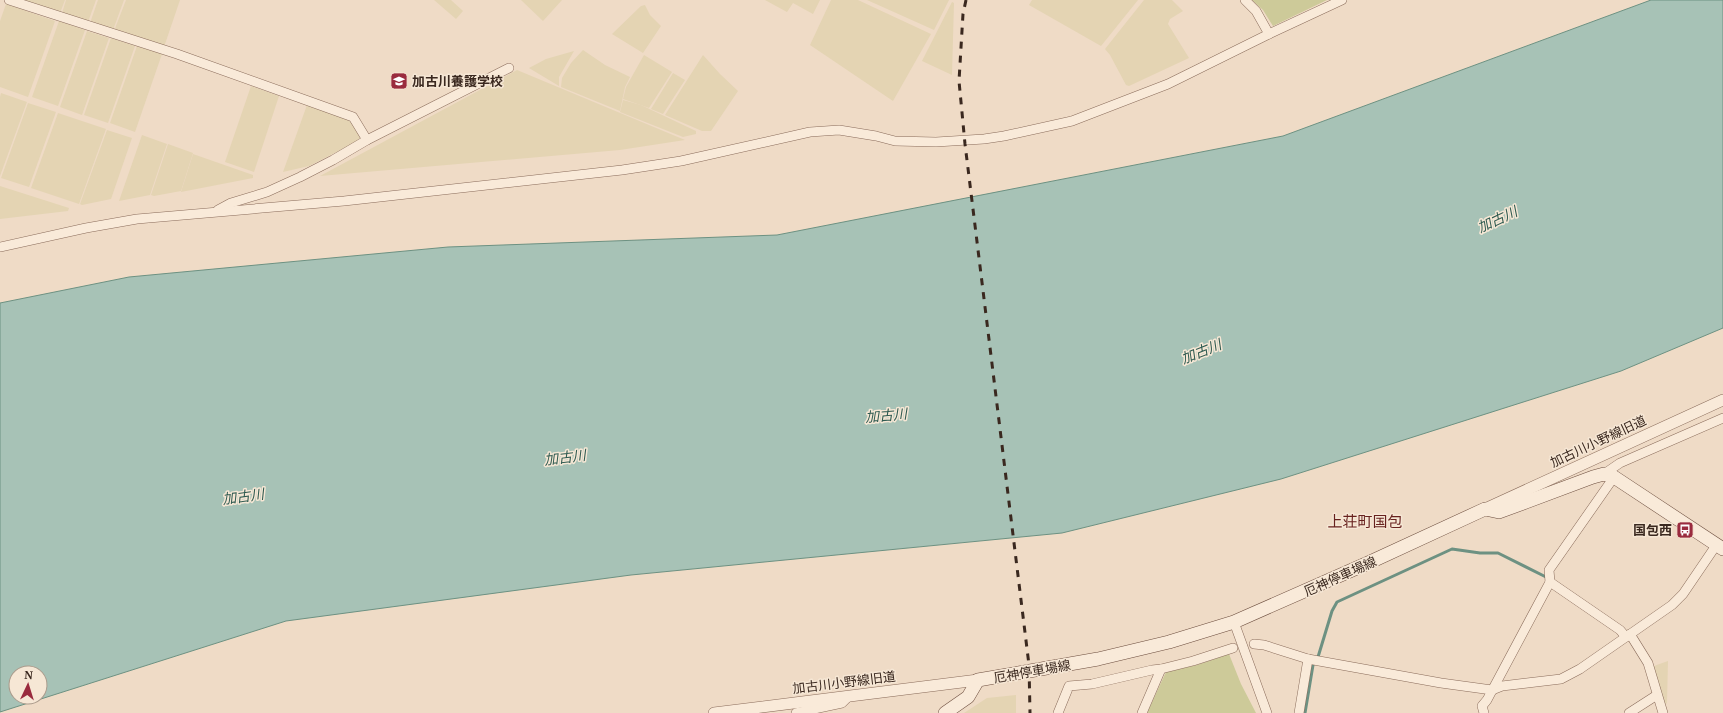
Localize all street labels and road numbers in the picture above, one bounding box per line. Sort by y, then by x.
street label: 加古川小野線旧道 [1547,411,1649,471]
street label: 厄神停車場線 [1301,552,1379,600]
street label: 厄神停車場線 [992,655,1072,687]
street label: 加古川小野線旧道 [791,667,897,697]

